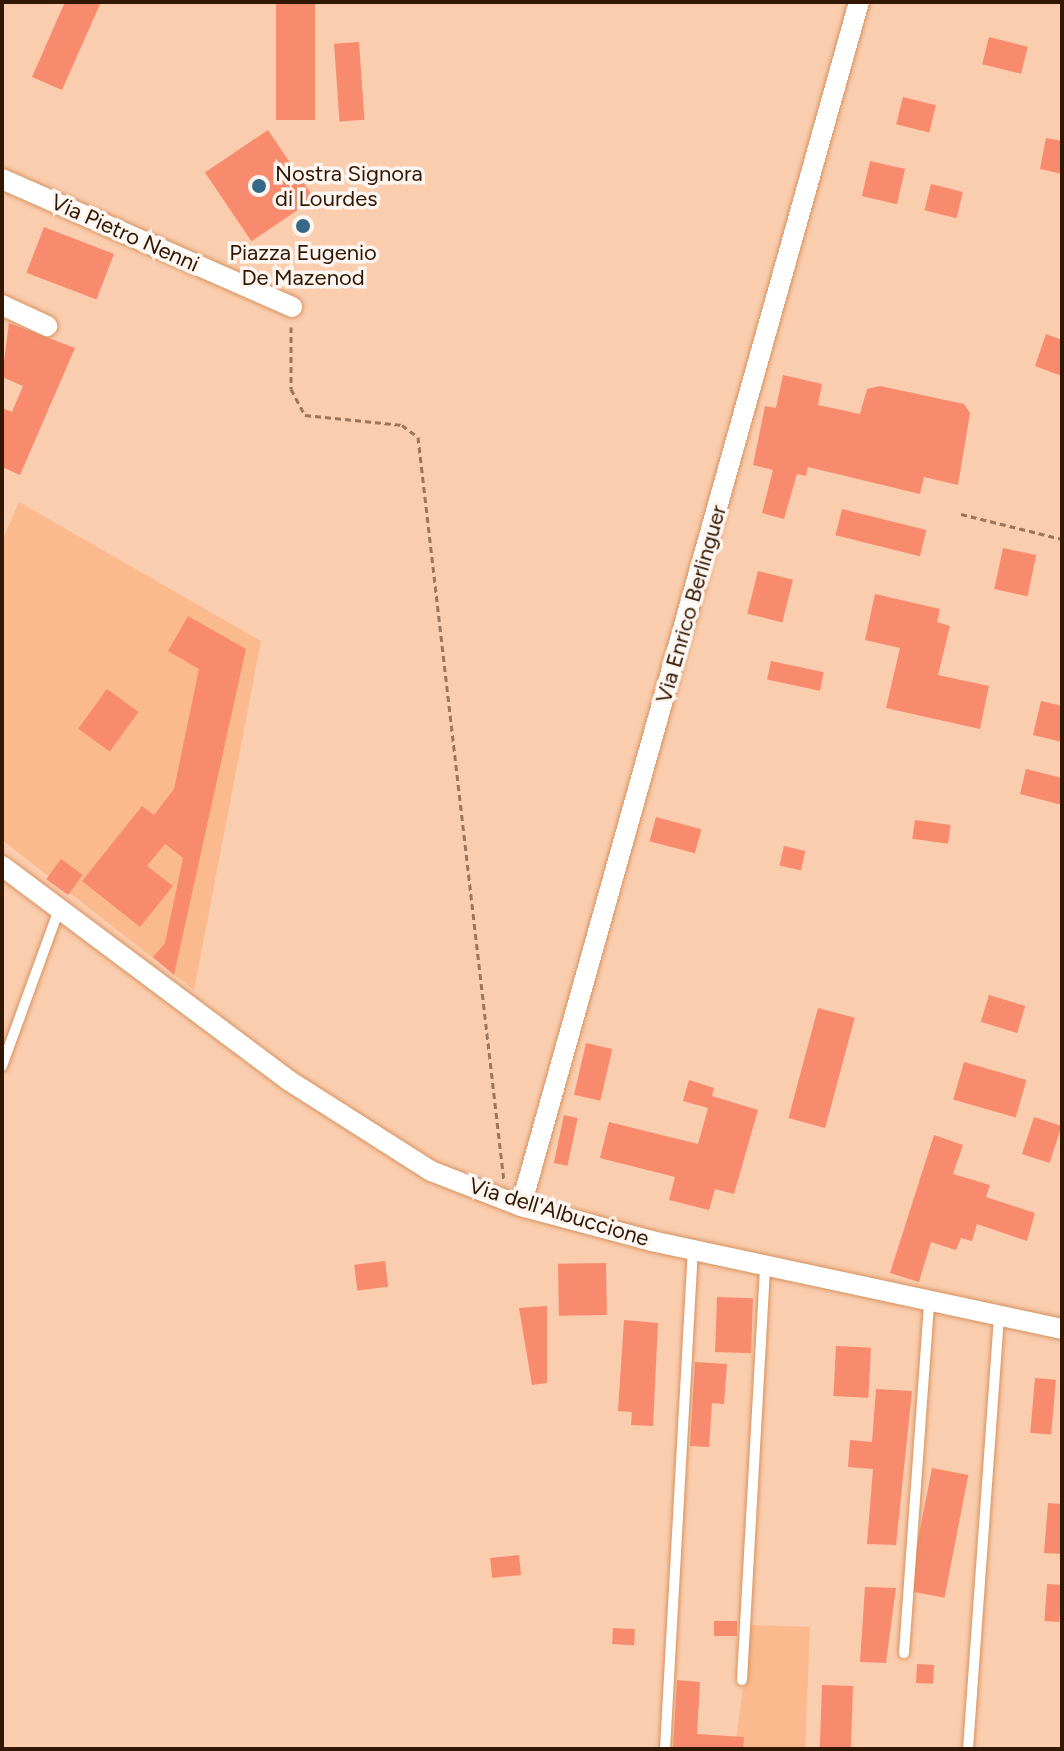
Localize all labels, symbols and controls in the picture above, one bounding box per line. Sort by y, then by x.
place label: Nostra Signora di Lourdes [275,160,423,212]
marker: Nostra Signora di Lourdes [250,177,268,195]
street label: Via Pietro Nenni [47,189,203,277]
marker: Piazza Eugenio De Mazenod [294,217,312,235]
place label: Piazza Eugenio De Mazenod [229,239,377,290]
street label: Via Enrico Berlinguer [650,502,732,706]
street label: Via dell'Albuccione [466,1172,652,1252]

